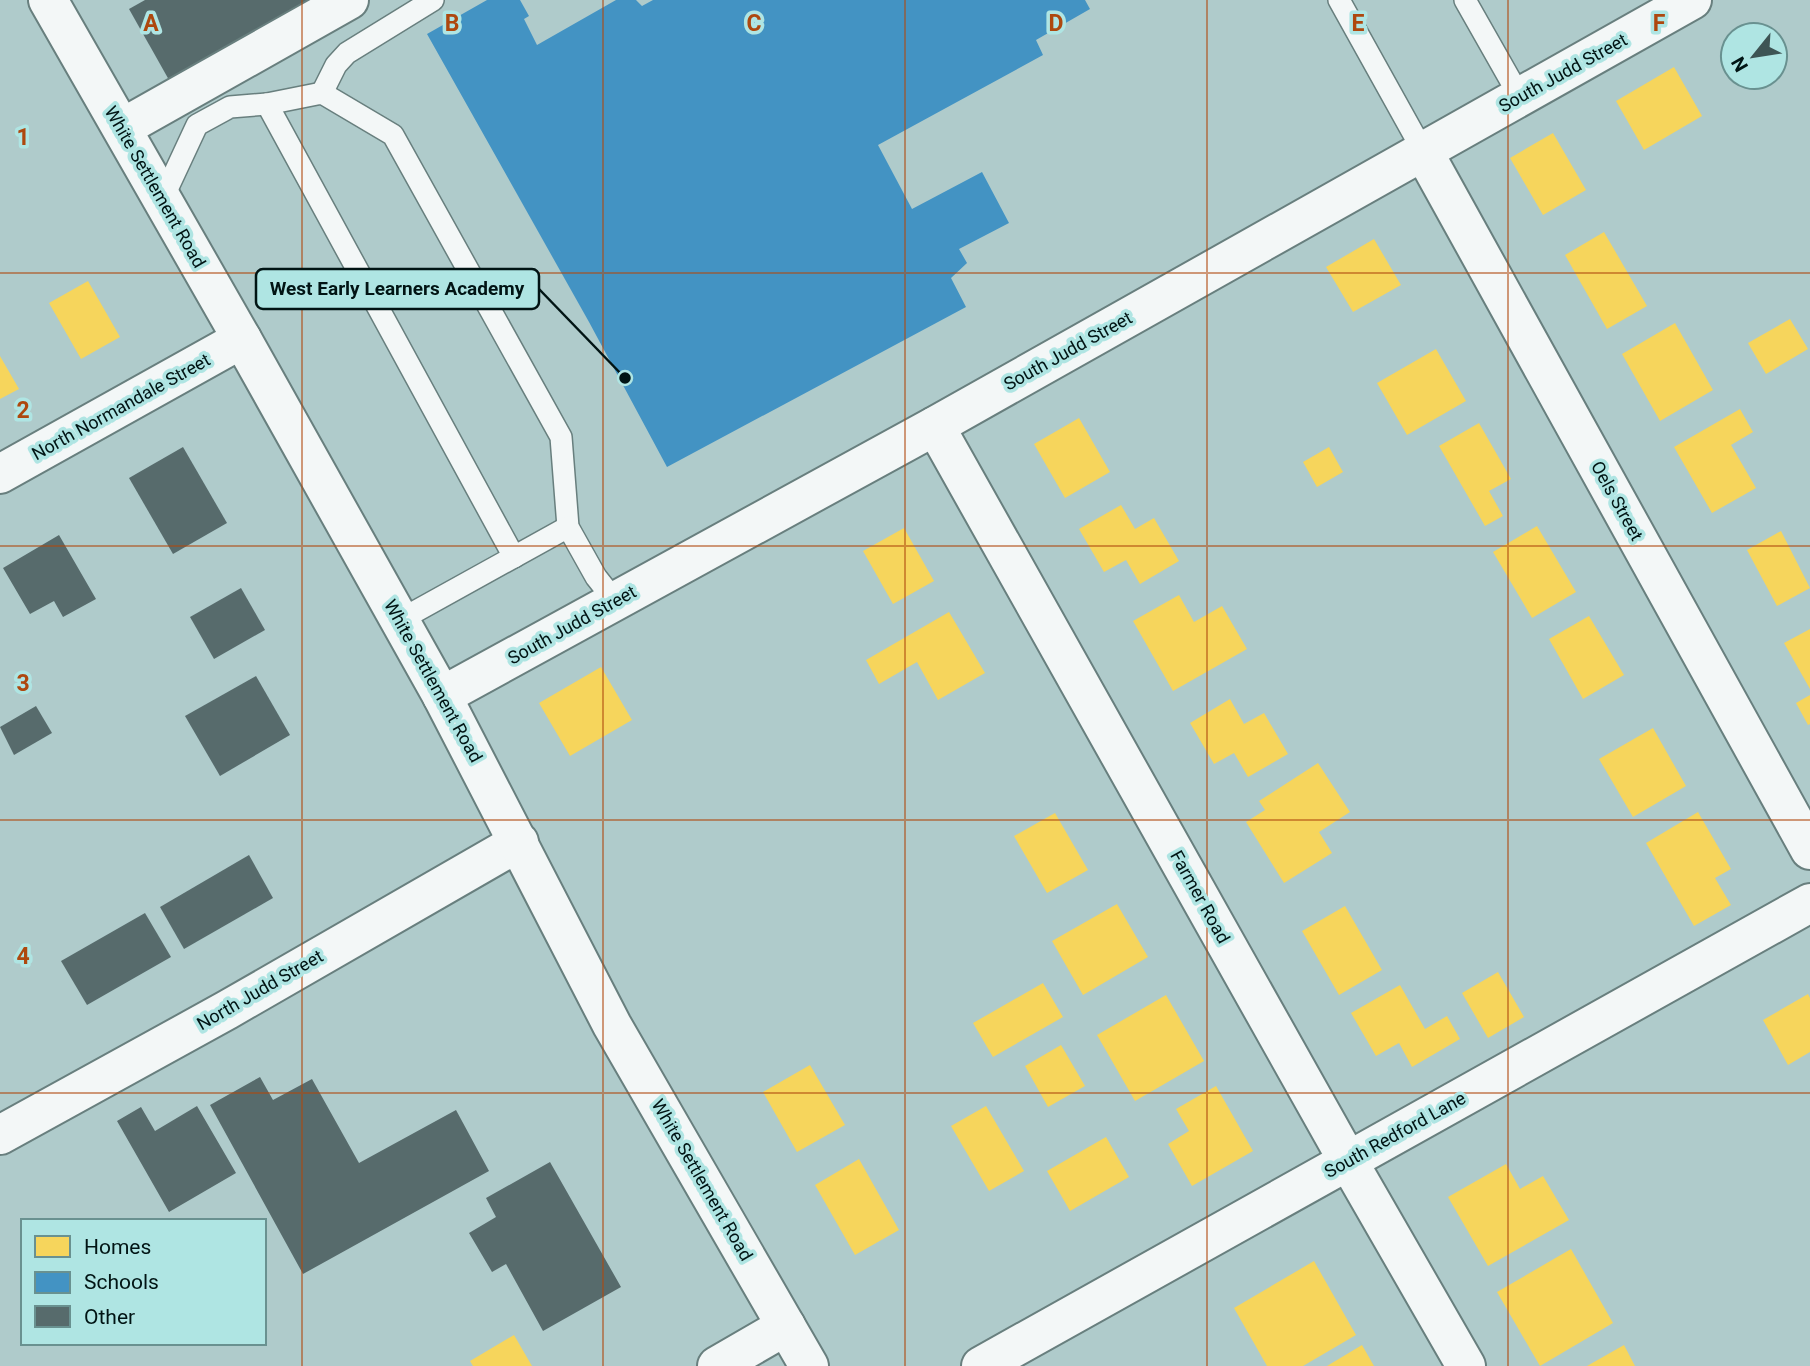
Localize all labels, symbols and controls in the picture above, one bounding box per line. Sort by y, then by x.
text: A [143,10,159,37]
text: B [445,10,459,37]
text: C [746,10,762,37]
text: D [1049,10,1063,37]
text: E [1352,10,1365,37]
text: F [1653,10,1666,37]
north arrow [1719,21,1789,91]
street label: South Judd Street [1495,29,1631,116]
text: N [1726,53,1753,76]
street label: White Settlement Road [101,102,210,271]
text: 1 [16,124,30,151]
callout: West Early Learners Academy [256,269,539,309]
text: West Early Learners Academy [270,277,525,300]
street label: South Judd Street [1000,307,1136,394]
street label: North Normandale Street [28,349,214,464]
text: 2 [16,397,30,424]
street label: Oels Street [1587,457,1648,544]
street label: South Judd Street [504,581,640,668]
street label: White Settlement Road [380,596,487,766]
text: 3 [16,670,30,697]
street label: Farmer Road [1166,847,1235,947]
text: 4 [16,943,30,970]
street label: North Judd Street [193,945,327,1034]
street label: South Redford Lane [1321,1087,1469,1182]
street label: White Settlement Road [648,1095,757,1264]
legend [21,1219,266,1345]
text: Homes [84,1235,151,1259]
text: Schools [84,1270,159,1294]
text: Other [84,1305,135,1329]

